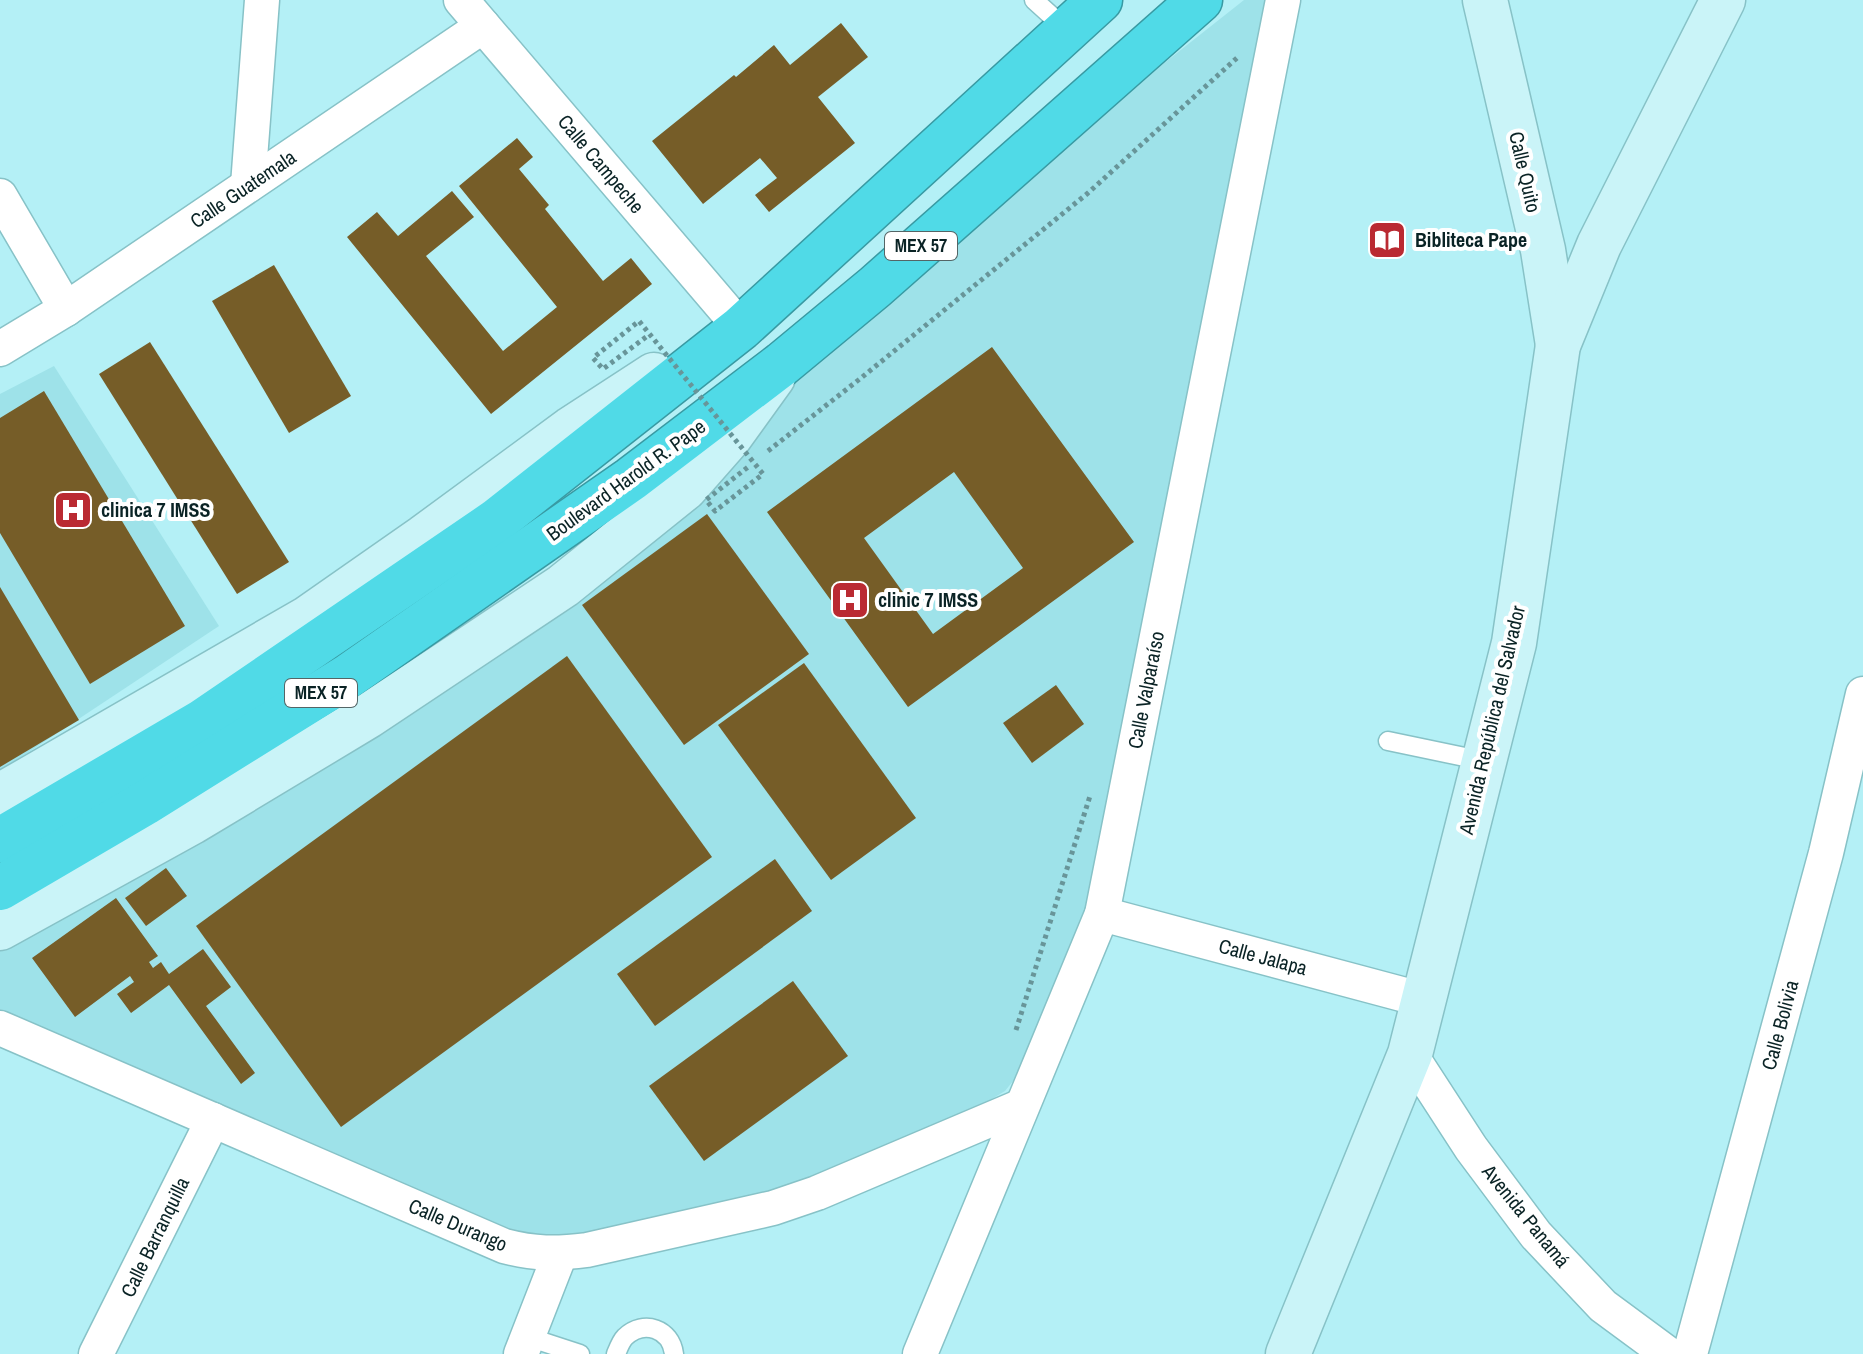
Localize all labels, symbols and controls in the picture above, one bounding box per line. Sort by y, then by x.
street label: Calle Campeche [552,109,651,219]
street label: Calle Quito [1503,129,1548,215]
street label: Calle Guatemala [185,143,301,234]
library icon: Bibliteca Pape [1366,219,1408,261]
place label: Bibliteca Pape [1415,226,1527,253]
road number: MEX 57 [885,232,957,260]
street label: Boulevard Harold R. Pape [541,413,711,547]
hospital icon: clinica 7 IMSS [52,489,94,531]
place label: clinica 7 IMSS [101,496,210,523]
hospital icon: clinic 7 IMSS [829,579,871,621]
place label: clinic 7 IMSS [878,586,978,613]
street label: Avenida República del Salvador [1452,602,1531,838]
street label: Calle Valparaíso [1121,629,1170,751]
road number: MEX 57 [285,679,357,707]
street label: Calle Jalapa [1216,932,1310,981]
street label: Calle Bolivia [1755,977,1804,1073]
street label: Avenida Panamá [1476,1158,1576,1273]
street label: Calle Barranquilla [114,1172,195,1301]
street label: Calle Durango [405,1192,512,1257]

